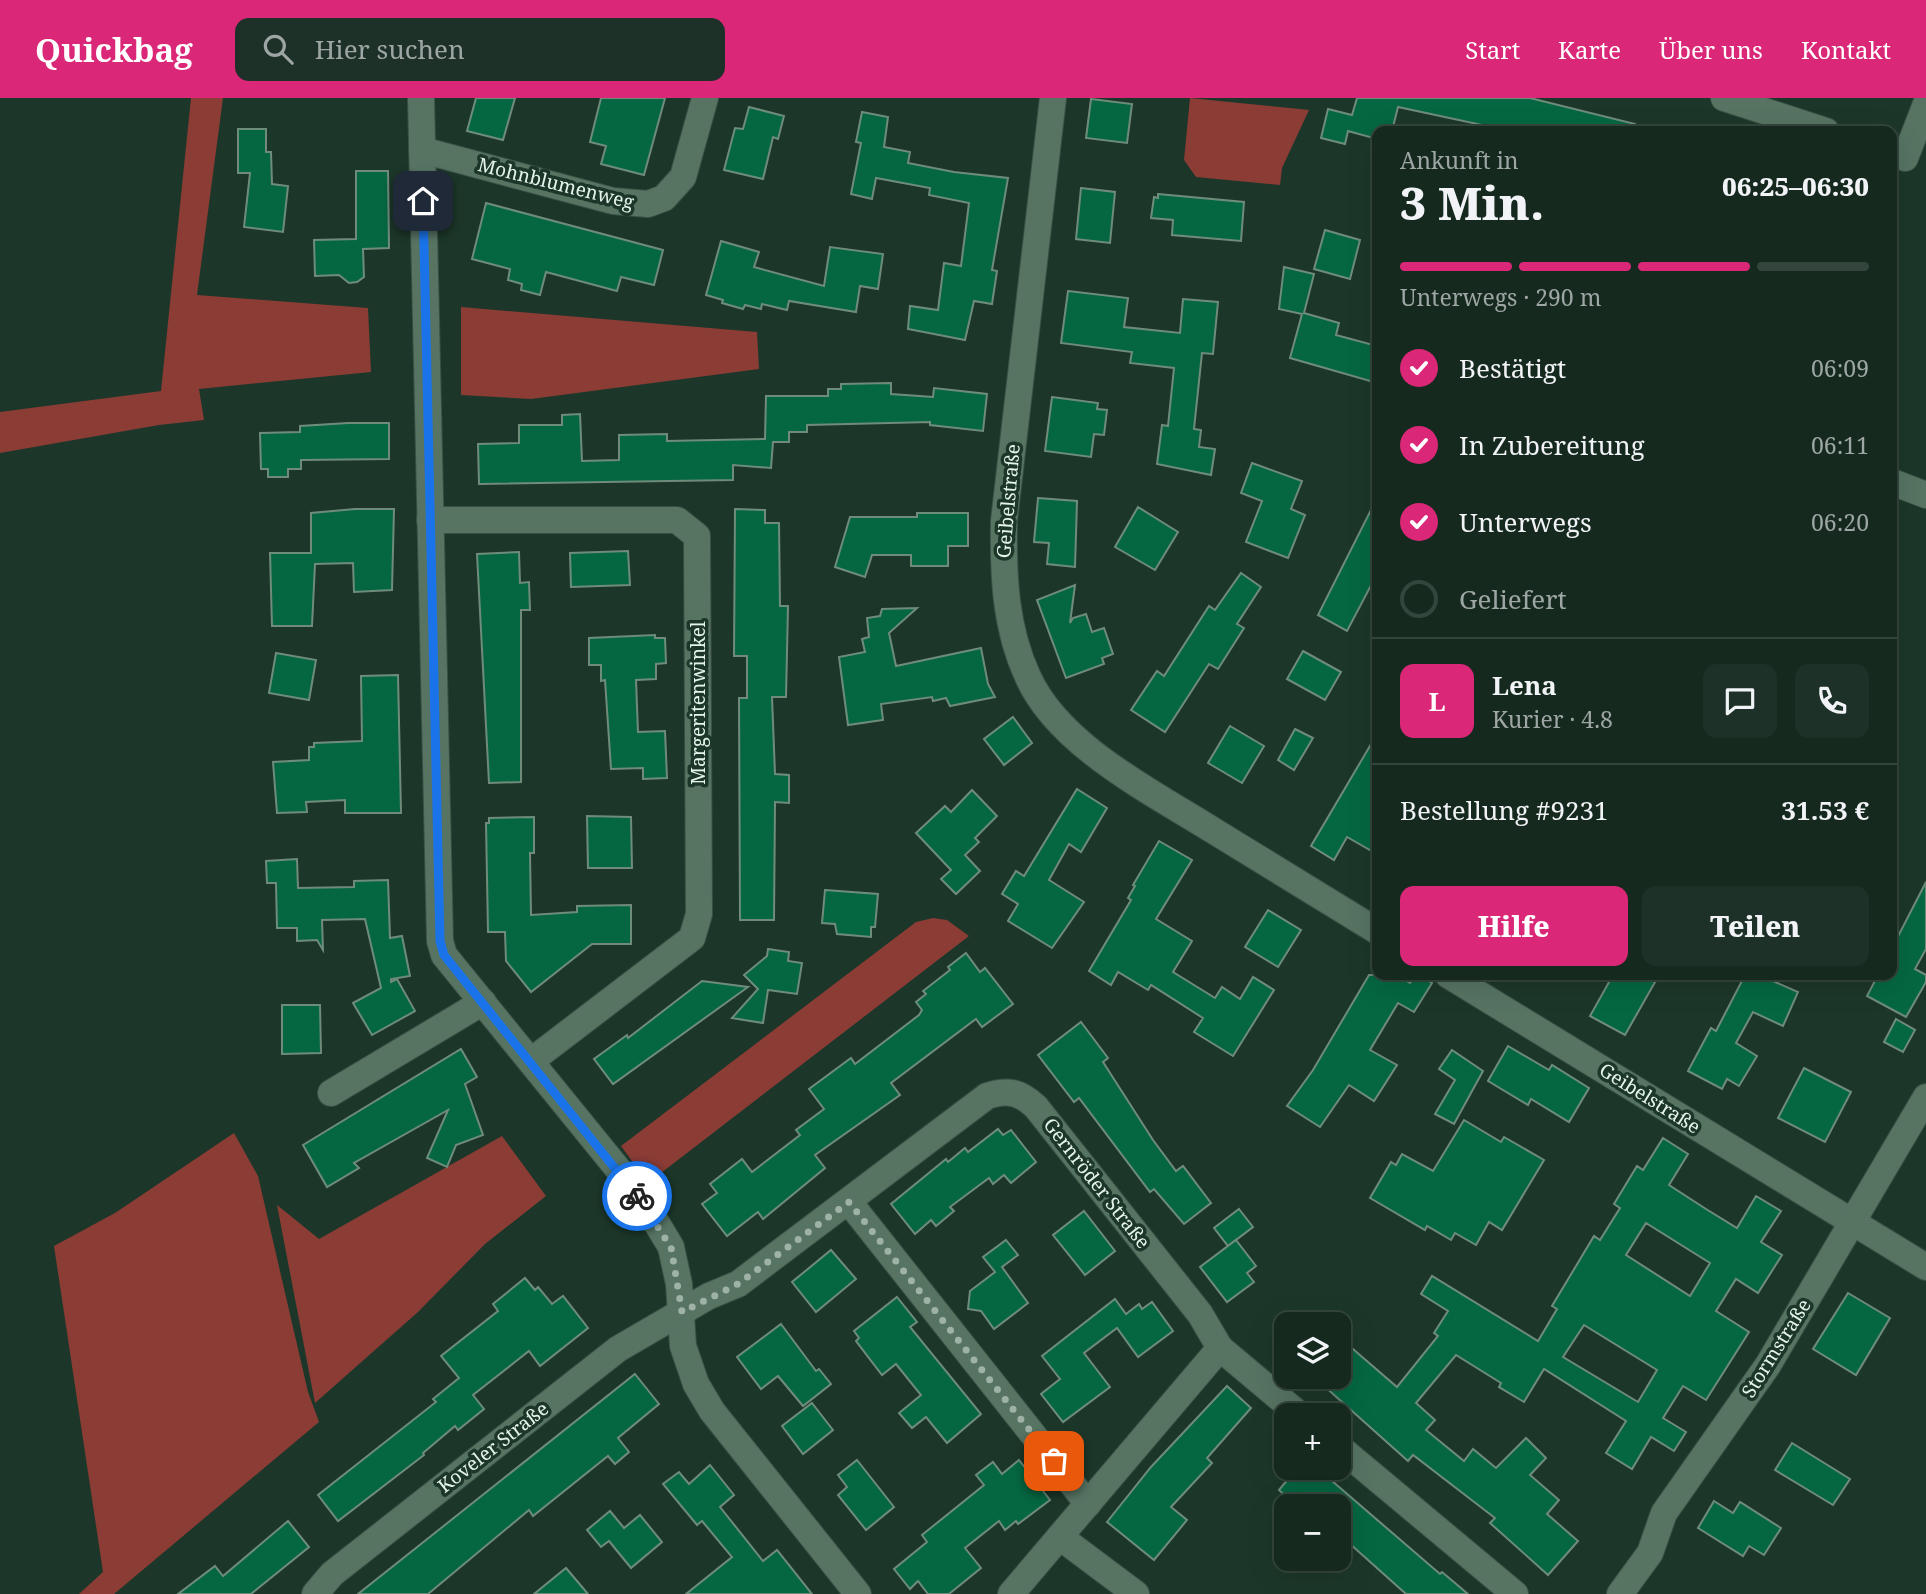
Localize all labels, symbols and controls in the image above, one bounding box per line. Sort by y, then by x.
search box [235,18,725,81]
text: Quickbag [35,27,193,72]
icon: search [259,30,297,68]
text: Hier suchen [315,31,465,67]
text: Start [1465,33,1520,66]
text: Karte [1558,33,1621,66]
text: Über uns [1659,33,1763,66]
text: Kontakt [1801,33,1891,66]
text: Ankunft in [1400,144,1519,176]
street label: Mohnblumenweg [475,151,637,215]
text: 06:25–06:30 [1722,168,1869,204]
pin [393,171,453,231]
text: 3 Min. [1400,171,1544,233]
icon: home [404,182,442,220]
text: Unterwegs · 290 m [1400,281,1601,313]
icon: check [1400,349,1438,387]
text: Bestätigt [1459,350,1566,386]
text: 06:09 [1811,352,1869,384]
icon: check [1400,426,1438,464]
text: In Zubereitung [1459,427,1645,463]
text: 06:11 [1811,429,1869,461]
street label: Geibelstraße [990,443,1026,559]
icon: check [1400,503,1438,541]
text: Unterwegs [1459,504,1592,540]
text: 06:20 [1811,506,1869,538]
text: Geliefert [1459,581,1567,617]
street label: Margeritenwinkel [685,621,711,785]
button: chat [1703,664,1777,738]
button: phone [1795,664,1869,738]
text: Lena [1492,667,1557,703]
text: L [1428,683,1446,719]
text: Kurier · 4.8 [1492,703,1613,735]
text: Bestellung #9231 [1400,792,1609,828]
text: 31.53 € [1781,792,1869,828]
button: Hilfe [1400,886,1628,966]
button: Teilen [1642,886,1869,966]
street label: Geibelstraße [1595,1057,1705,1139]
street label: Gernröder Straße [1038,1112,1156,1254]
courier [602,1161,672,1231]
icon: bike [618,1177,656,1215]
street label: Stormstraße [1735,1294,1817,1402]
map controls [1274,1312,1351,1571]
button: layers [1274,1312,1351,1389]
street label: Koveler Straße [432,1396,554,1498]
button: + [1274,1403,1351,1480]
pin [1024,1431,1084,1491]
icon: bag [1035,1442,1073,1480]
button: − [1274,1494,1351,1571]

